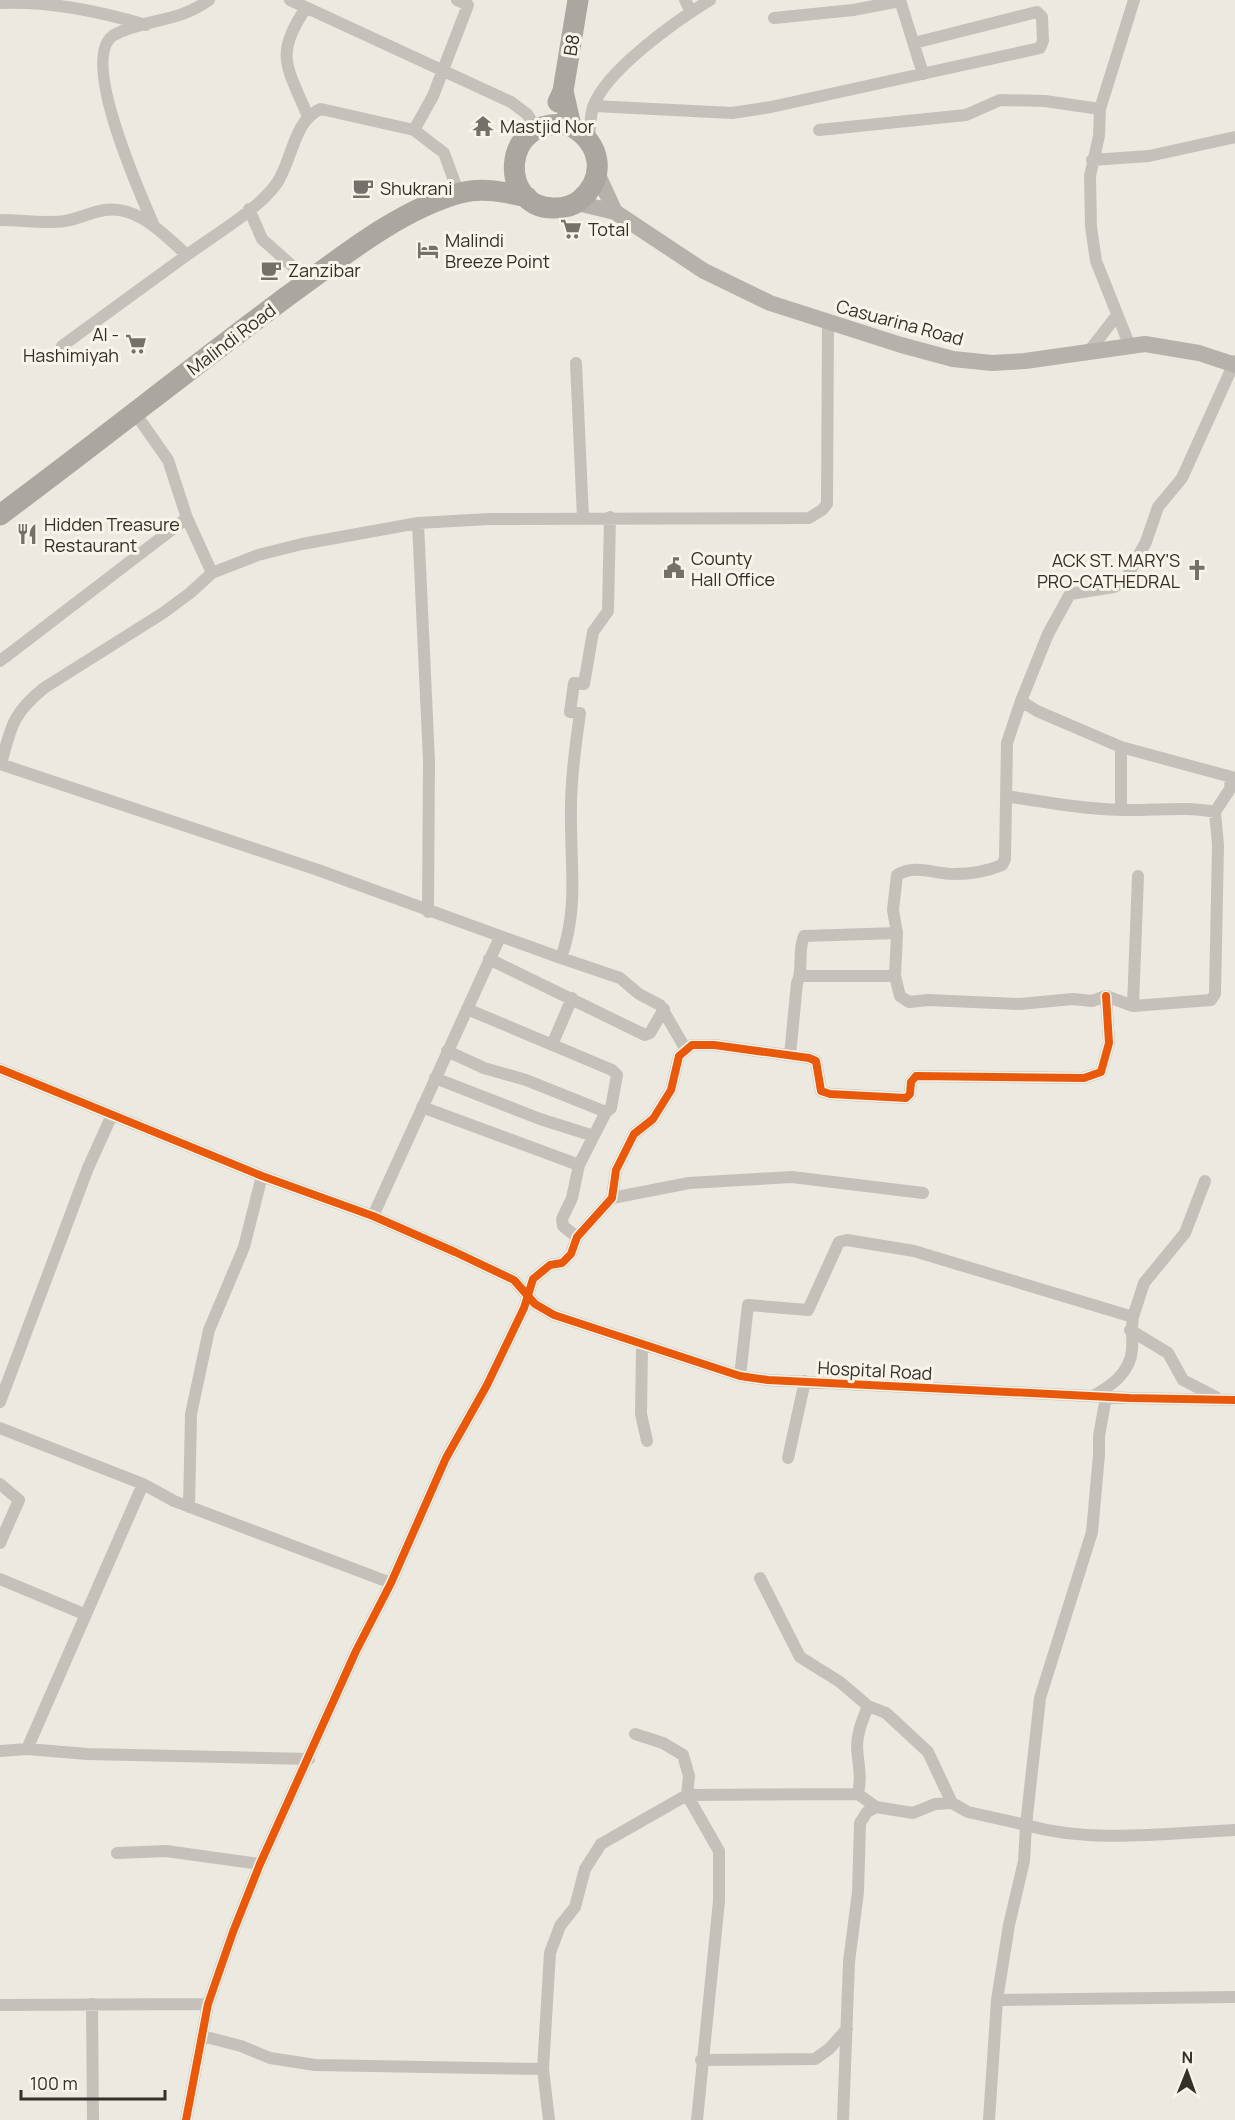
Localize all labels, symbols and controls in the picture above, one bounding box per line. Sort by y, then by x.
street label: B8 [557,33,585,57]
temple icon: Mastjid Nor [471,114,495,138]
place label: Mastjid Nor [500,114,595,138]
cafe icon: Shukrani [351,176,375,200]
place label: Shukrani [380,176,452,200]
supermarket icon: Total [559,217,583,241]
place label: Total [588,217,629,241]
place label: Malindi Breeze Point [445,228,550,273]
hotel icon: Malindi Breeze Point [416,238,440,262]
cafe icon: Zanzibar [259,258,283,282]
place label: Zanzibar [288,258,361,282]
street label: Casuarina Road [834,293,966,351]
street label: Malindi Road [182,298,280,380]
place label: Al - Hashimiyah [23,322,119,367]
supermarket icon: Al - Hashimiyah [124,332,148,356]
place label: Hidden Treasure Restaurant [44,512,180,557]
restaurant icon: Hidden Treasure Restaurant [15,522,39,546]
place label: County Hall Office [691,546,775,591]
place label: ACK ST. MARY'S PRO-CATHEDRAL [1037,548,1180,593]
public building icon: County Hall Office [662,556,686,580]
church icon: ACK ST. MARY'S PRO-CATHEDRAL [1185,558,1209,582]
street label: Hospital Road [817,1355,933,1385]
north arrow [1157,2042,1217,2102]
text: N [1181,2046,1193,2068]
scale bar [21,2063,165,2101]
text: 100 m [30,2071,78,2095]

